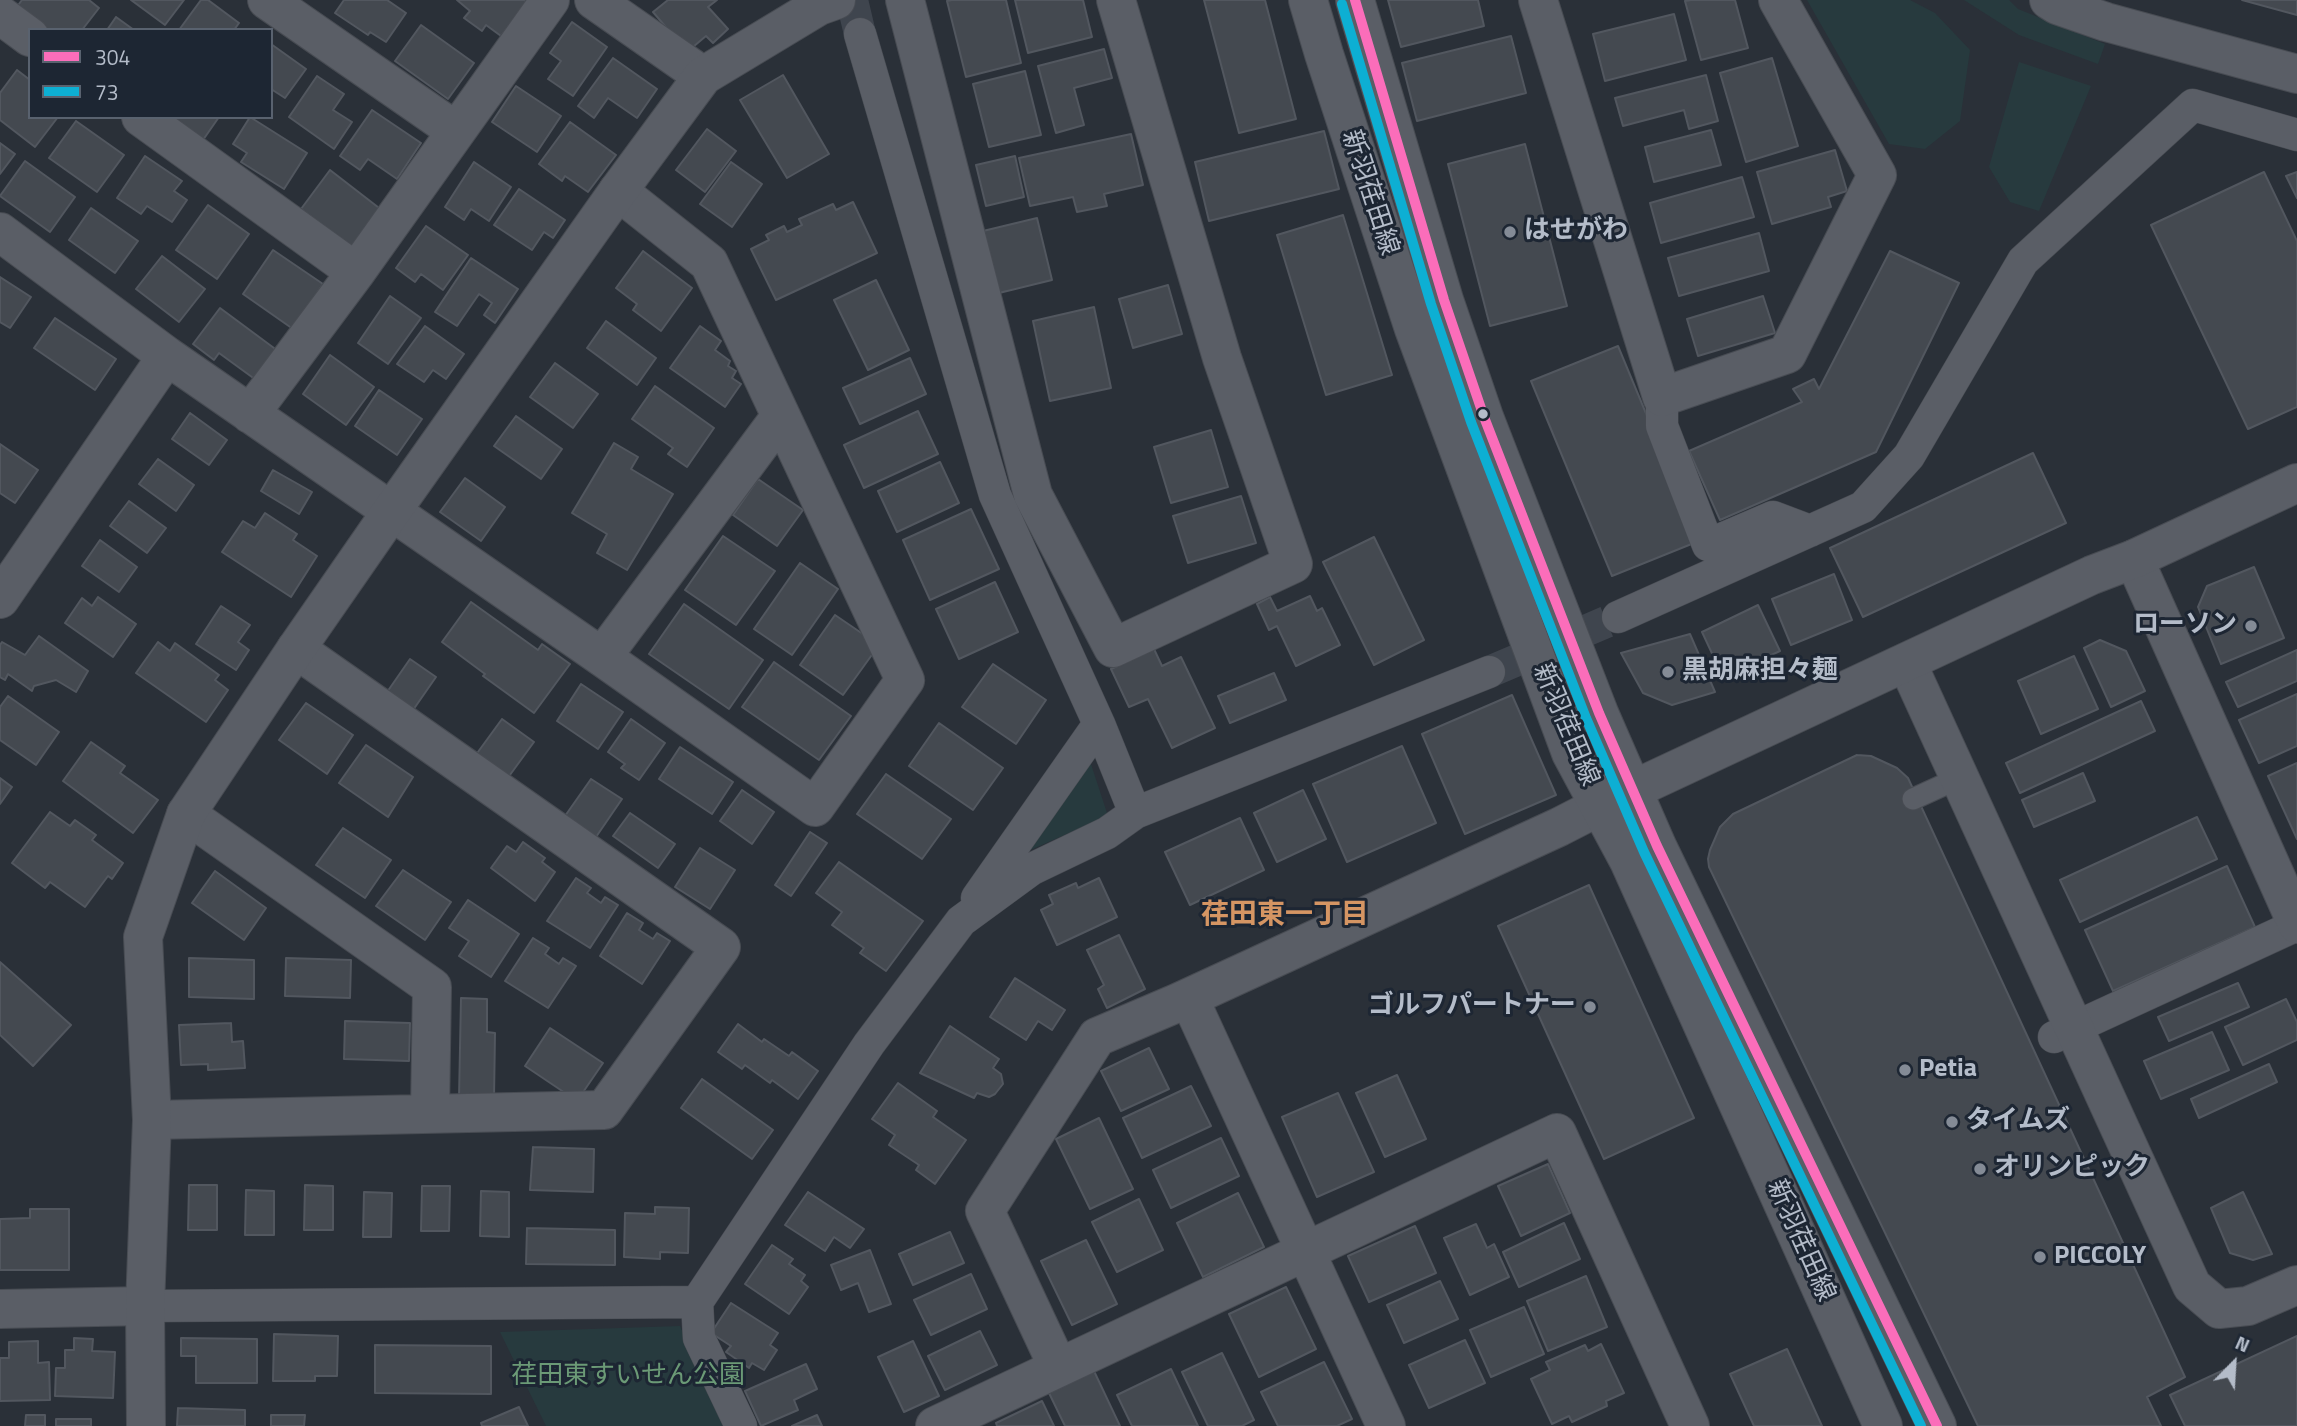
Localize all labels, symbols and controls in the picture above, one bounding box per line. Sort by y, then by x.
legend [28,28,273,119]
text: 304 [95,41,130,73]
text: 73 [95,76,119,108]
street label: 新羽荏田線 [1334,126,1404,260]
place label: はせがわ [1524,216,1628,248]
marker: はせがわ [1502,224,1518,240]
unlabelled marker [1476,407,1490,421]
place label: ローソン [2133,610,2237,642]
marker: ローソン [2243,618,2259,634]
place label: 黒胡麻担々麺 [1682,656,1838,688]
street label: 新羽荏田線 [1525,659,1605,791]
marker: 黒胡麻担々麺 [1660,664,1676,680]
district label: 荏田東一丁目 [1201,899,1369,933]
place label: ゴルフパートナー [1368,991,1576,1023]
marker: ゴルフパートナー [1582,999,1598,1015]
place label: Petia [1919,1054,1977,1086]
marker: Petia [1897,1062,1913,1078]
place label: タイムズ [1966,1106,2070,1138]
marker: タイムズ [1944,1114,1960,1130]
place label: オリンピック [1994,1153,2150,1185]
marker: オリンピック [1972,1161,1988,1177]
street label: 新羽荏田線 [1759,1175,1841,1307]
place label: PICCOLY [2054,1241,2146,1273]
marker: PICCOLY [2032,1249,2048,1265]
text: N [2231,1327,2255,1359]
north arrow [2199,1328,2269,1398]
park label: 荏田東すいせん公園 [511,1361,745,1393]

